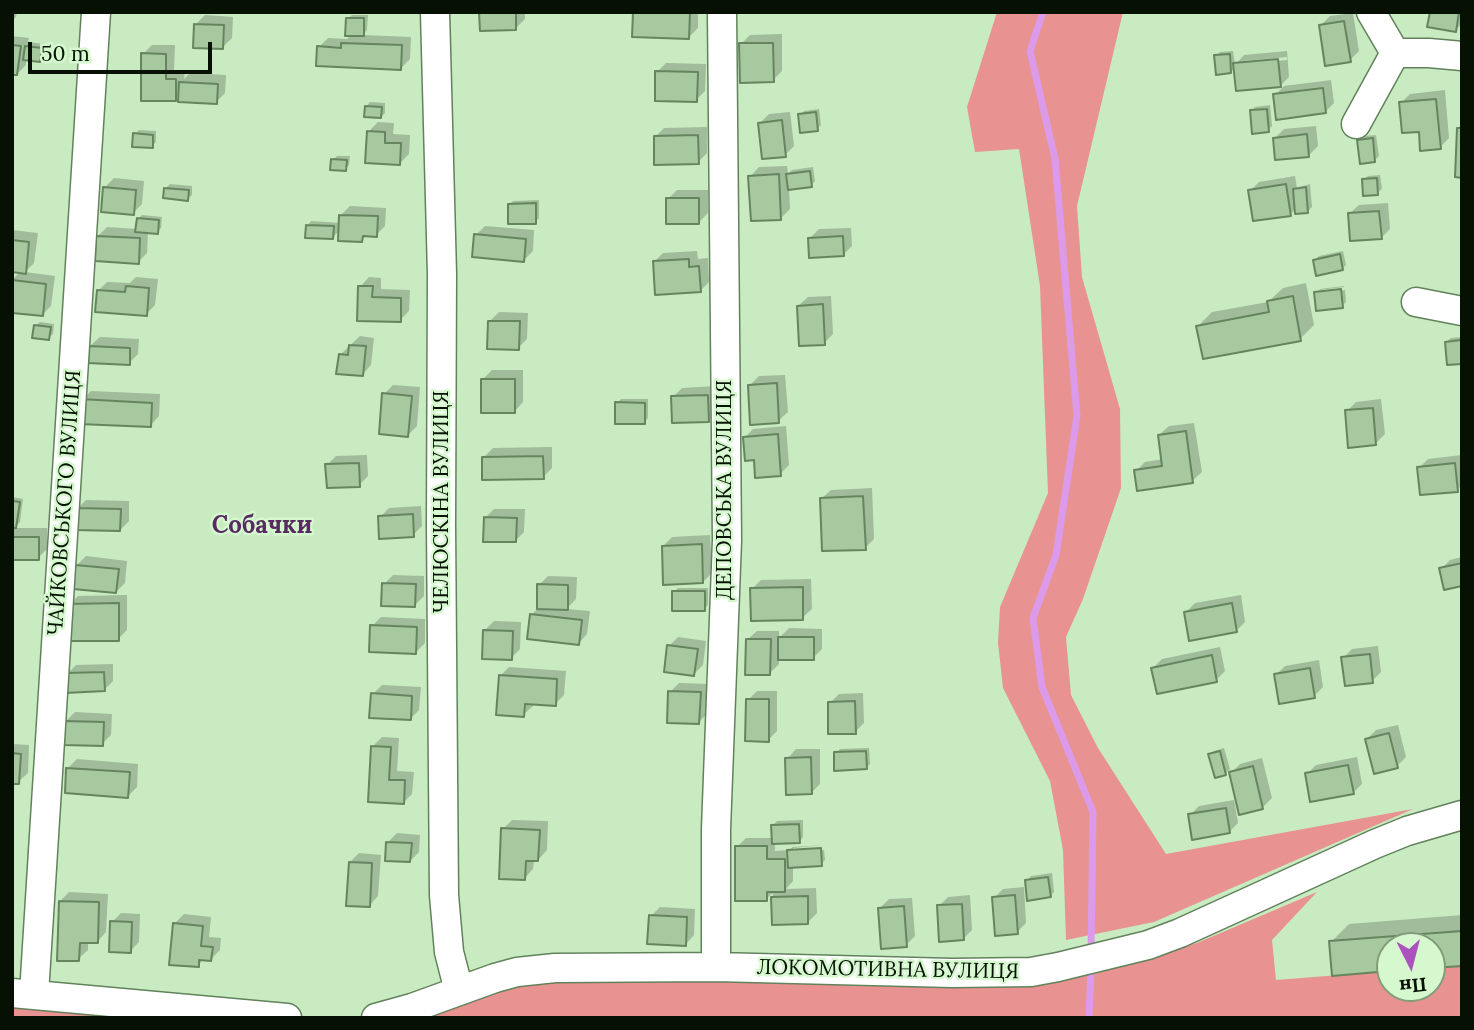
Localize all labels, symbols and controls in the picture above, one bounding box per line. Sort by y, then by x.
scale bar [32,28,215,72]
text: 50 m [41,40,90,67]
street label: ЧАЙКОВСЬКОГО ВУЛИЦЯ [43,369,87,637]
street label: ДЕПОВСЬКА ВУЛИЦЯ [712,380,738,600]
street label: ЧЕЛЮСКІНА ВУЛИЦЯ [429,390,455,614]
district label: Собачки [212,512,312,540]
north arrow [1376,932,1446,1002]
street label: ЛОКОМОТИВНА ВУЛИЦЯ [757,955,1019,985]
text: Пн [1398,973,1428,999]

